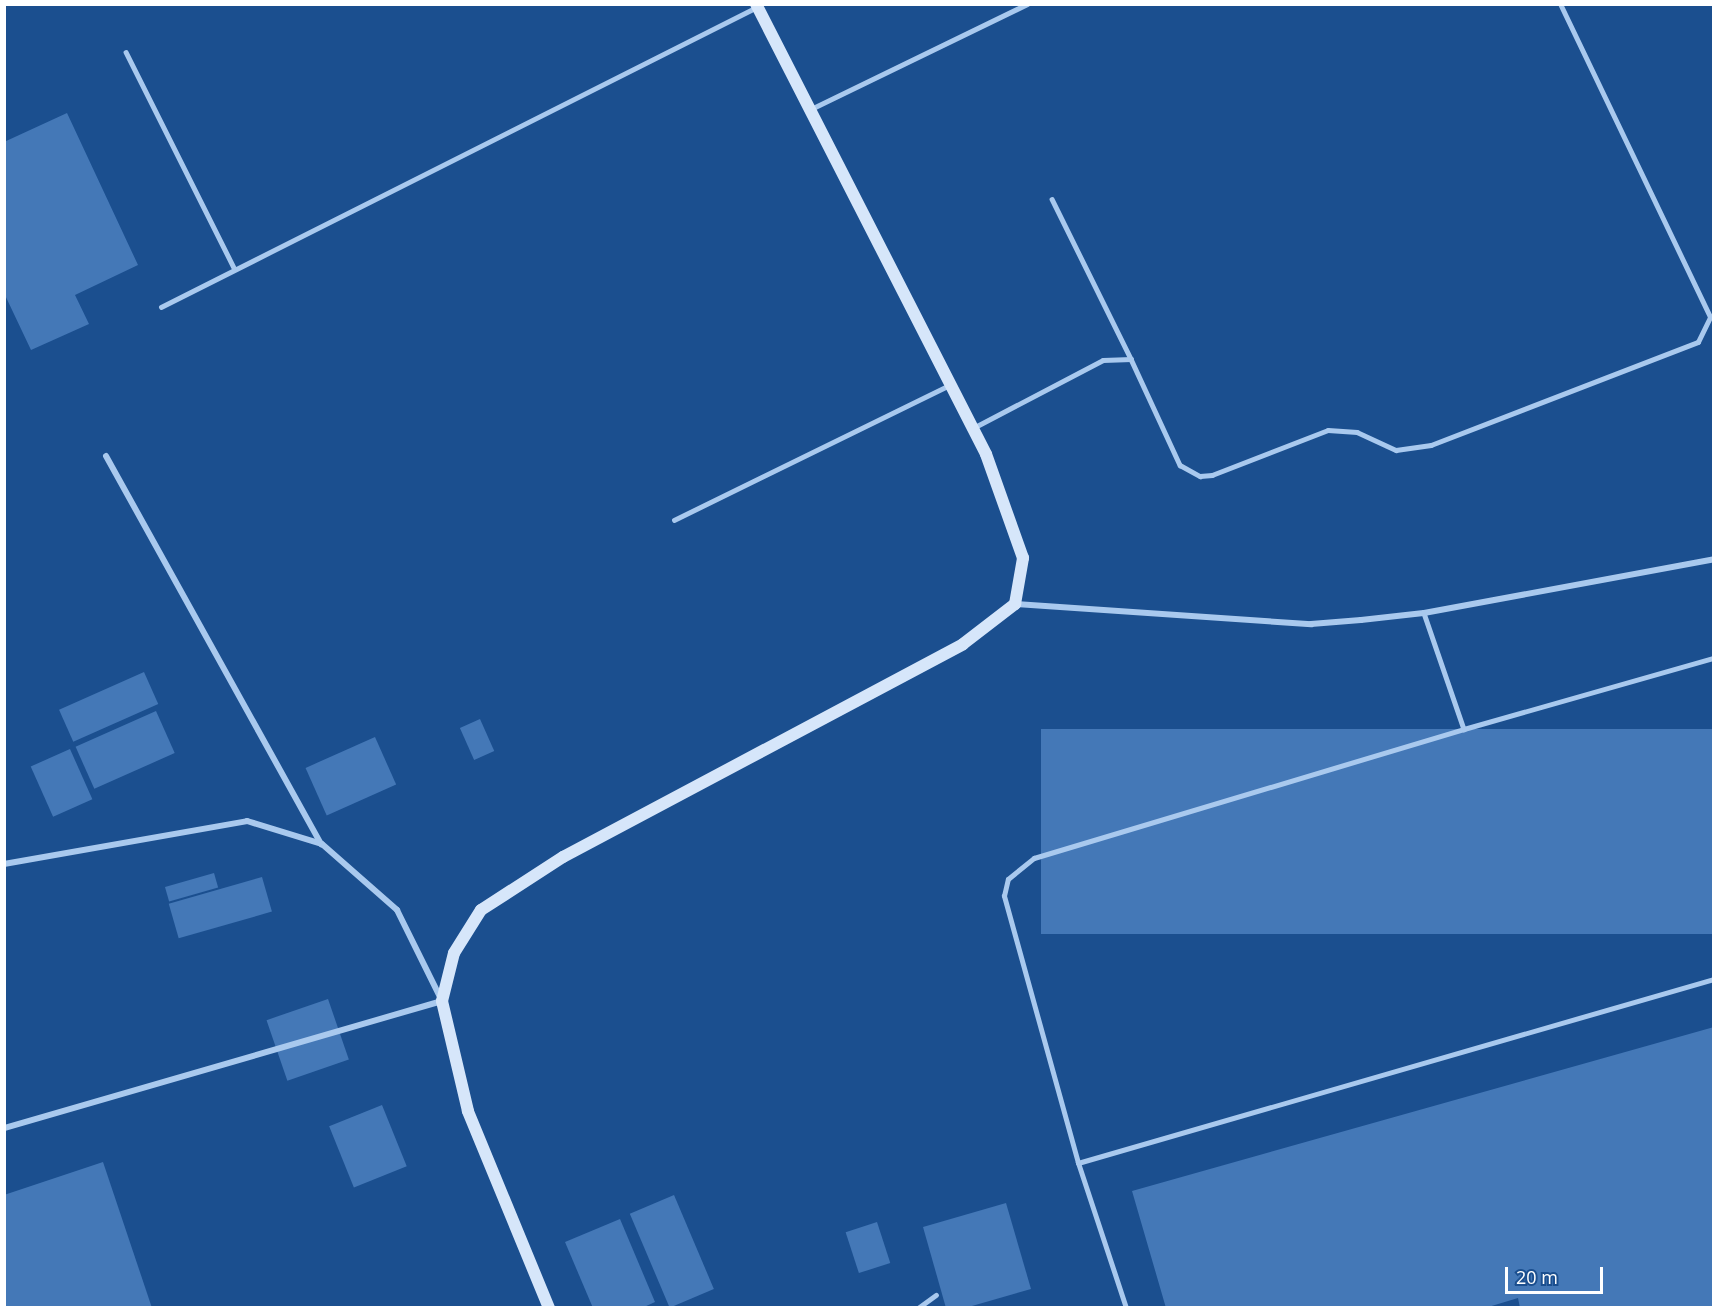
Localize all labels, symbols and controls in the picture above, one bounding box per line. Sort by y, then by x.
scale bar [1508,1255,1606,1293]
text: 20 m [1516,1265,1558,1289]

